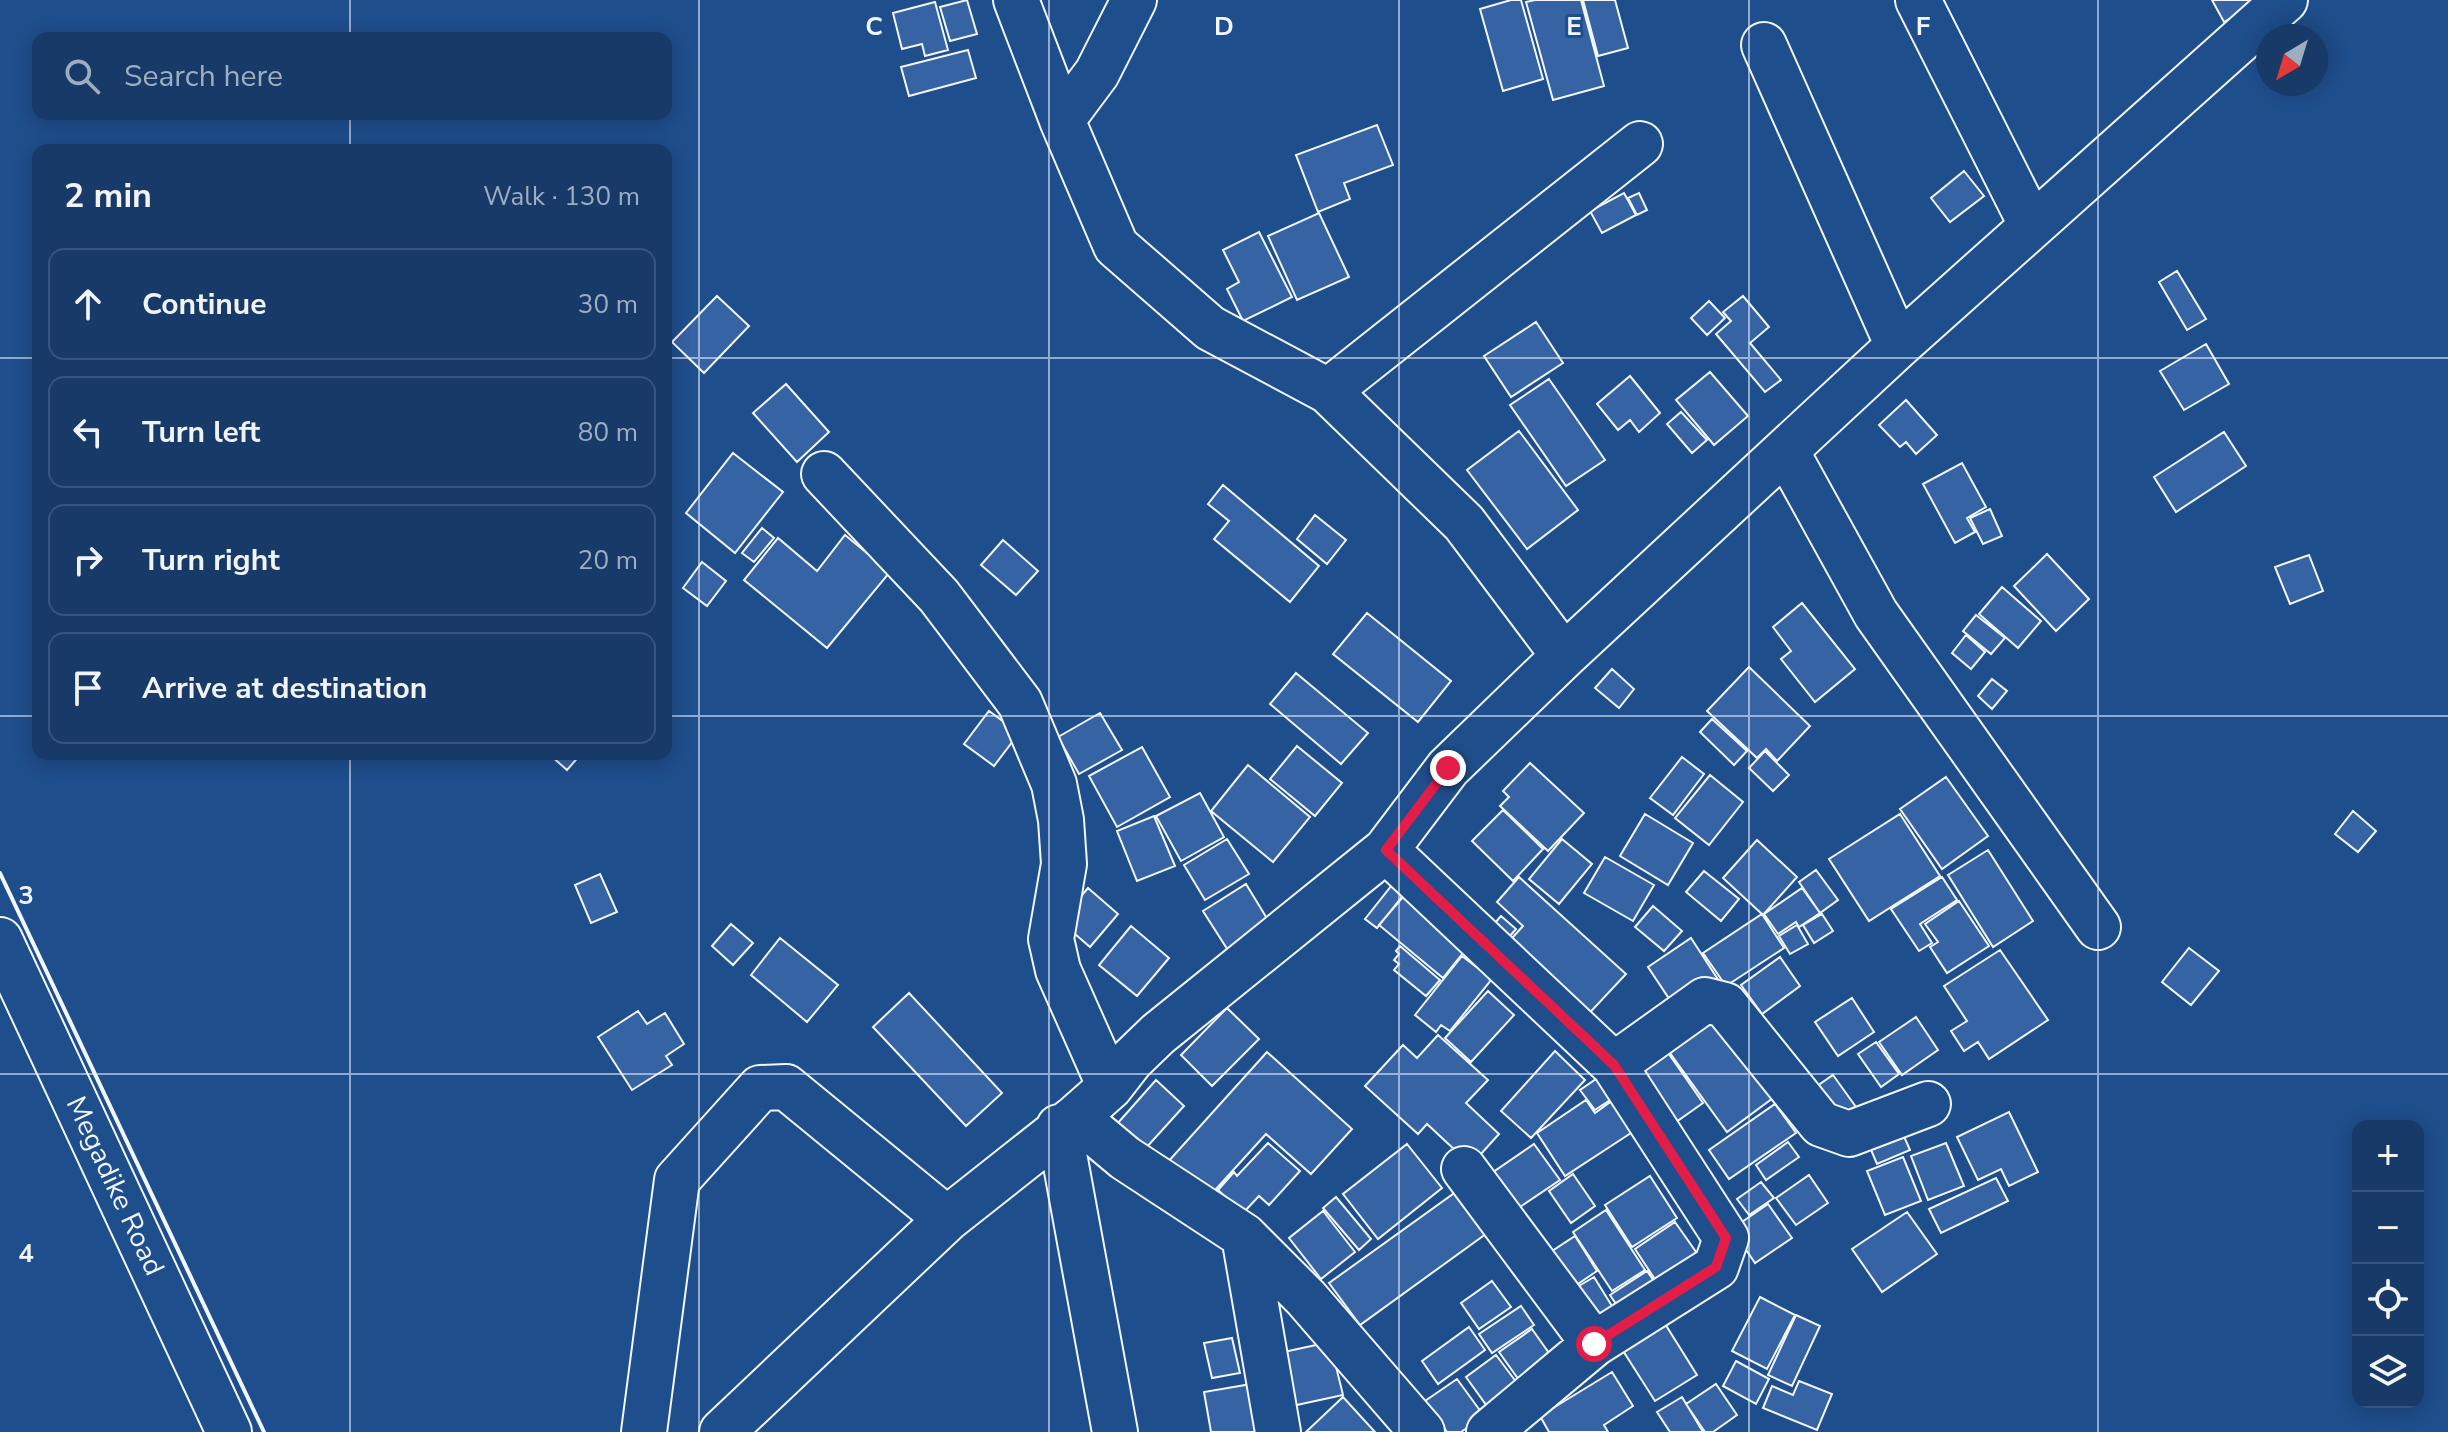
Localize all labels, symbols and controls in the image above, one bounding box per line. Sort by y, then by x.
text: C [865,9,883,44]
text: D [1214,9,1234,44]
text: E [1566,9,1582,44]
text: F [1916,9,1930,44]
north arrow [2256,24,2328,96]
search box [32,32,672,120]
icon: search [60,54,104,98]
text: Search here [124,56,283,97]
text: 2 min [64,173,152,219]
text: Walk · 130 m [483,179,640,214]
icon: ahead [66,282,110,326]
text: Continue [142,284,267,325]
text: 30 m [578,287,638,322]
icon: left [66,410,110,454]
text: Turn left [142,412,260,453]
text: 80 m [578,415,638,450]
icon: right [66,538,110,582]
text: Turn right [142,540,280,581]
text: 20 m [578,543,638,578]
icon: arrive [66,666,110,710]
text: Arrive at destination [142,668,427,709]
route end [1430,750,1466,786]
text: 3 [18,878,34,913]
street label: Megadike Road [57,1090,173,1282]
map controls [2352,1120,2424,1408]
button: + [2352,1120,2424,1192]
button: − [2352,1192,2424,1264]
text: 4 [18,1236,34,1271]
button: locate [2352,1264,2424,1336]
route start [1576,1326,1612,1362]
button: layers [2352,1336,2424,1408]

